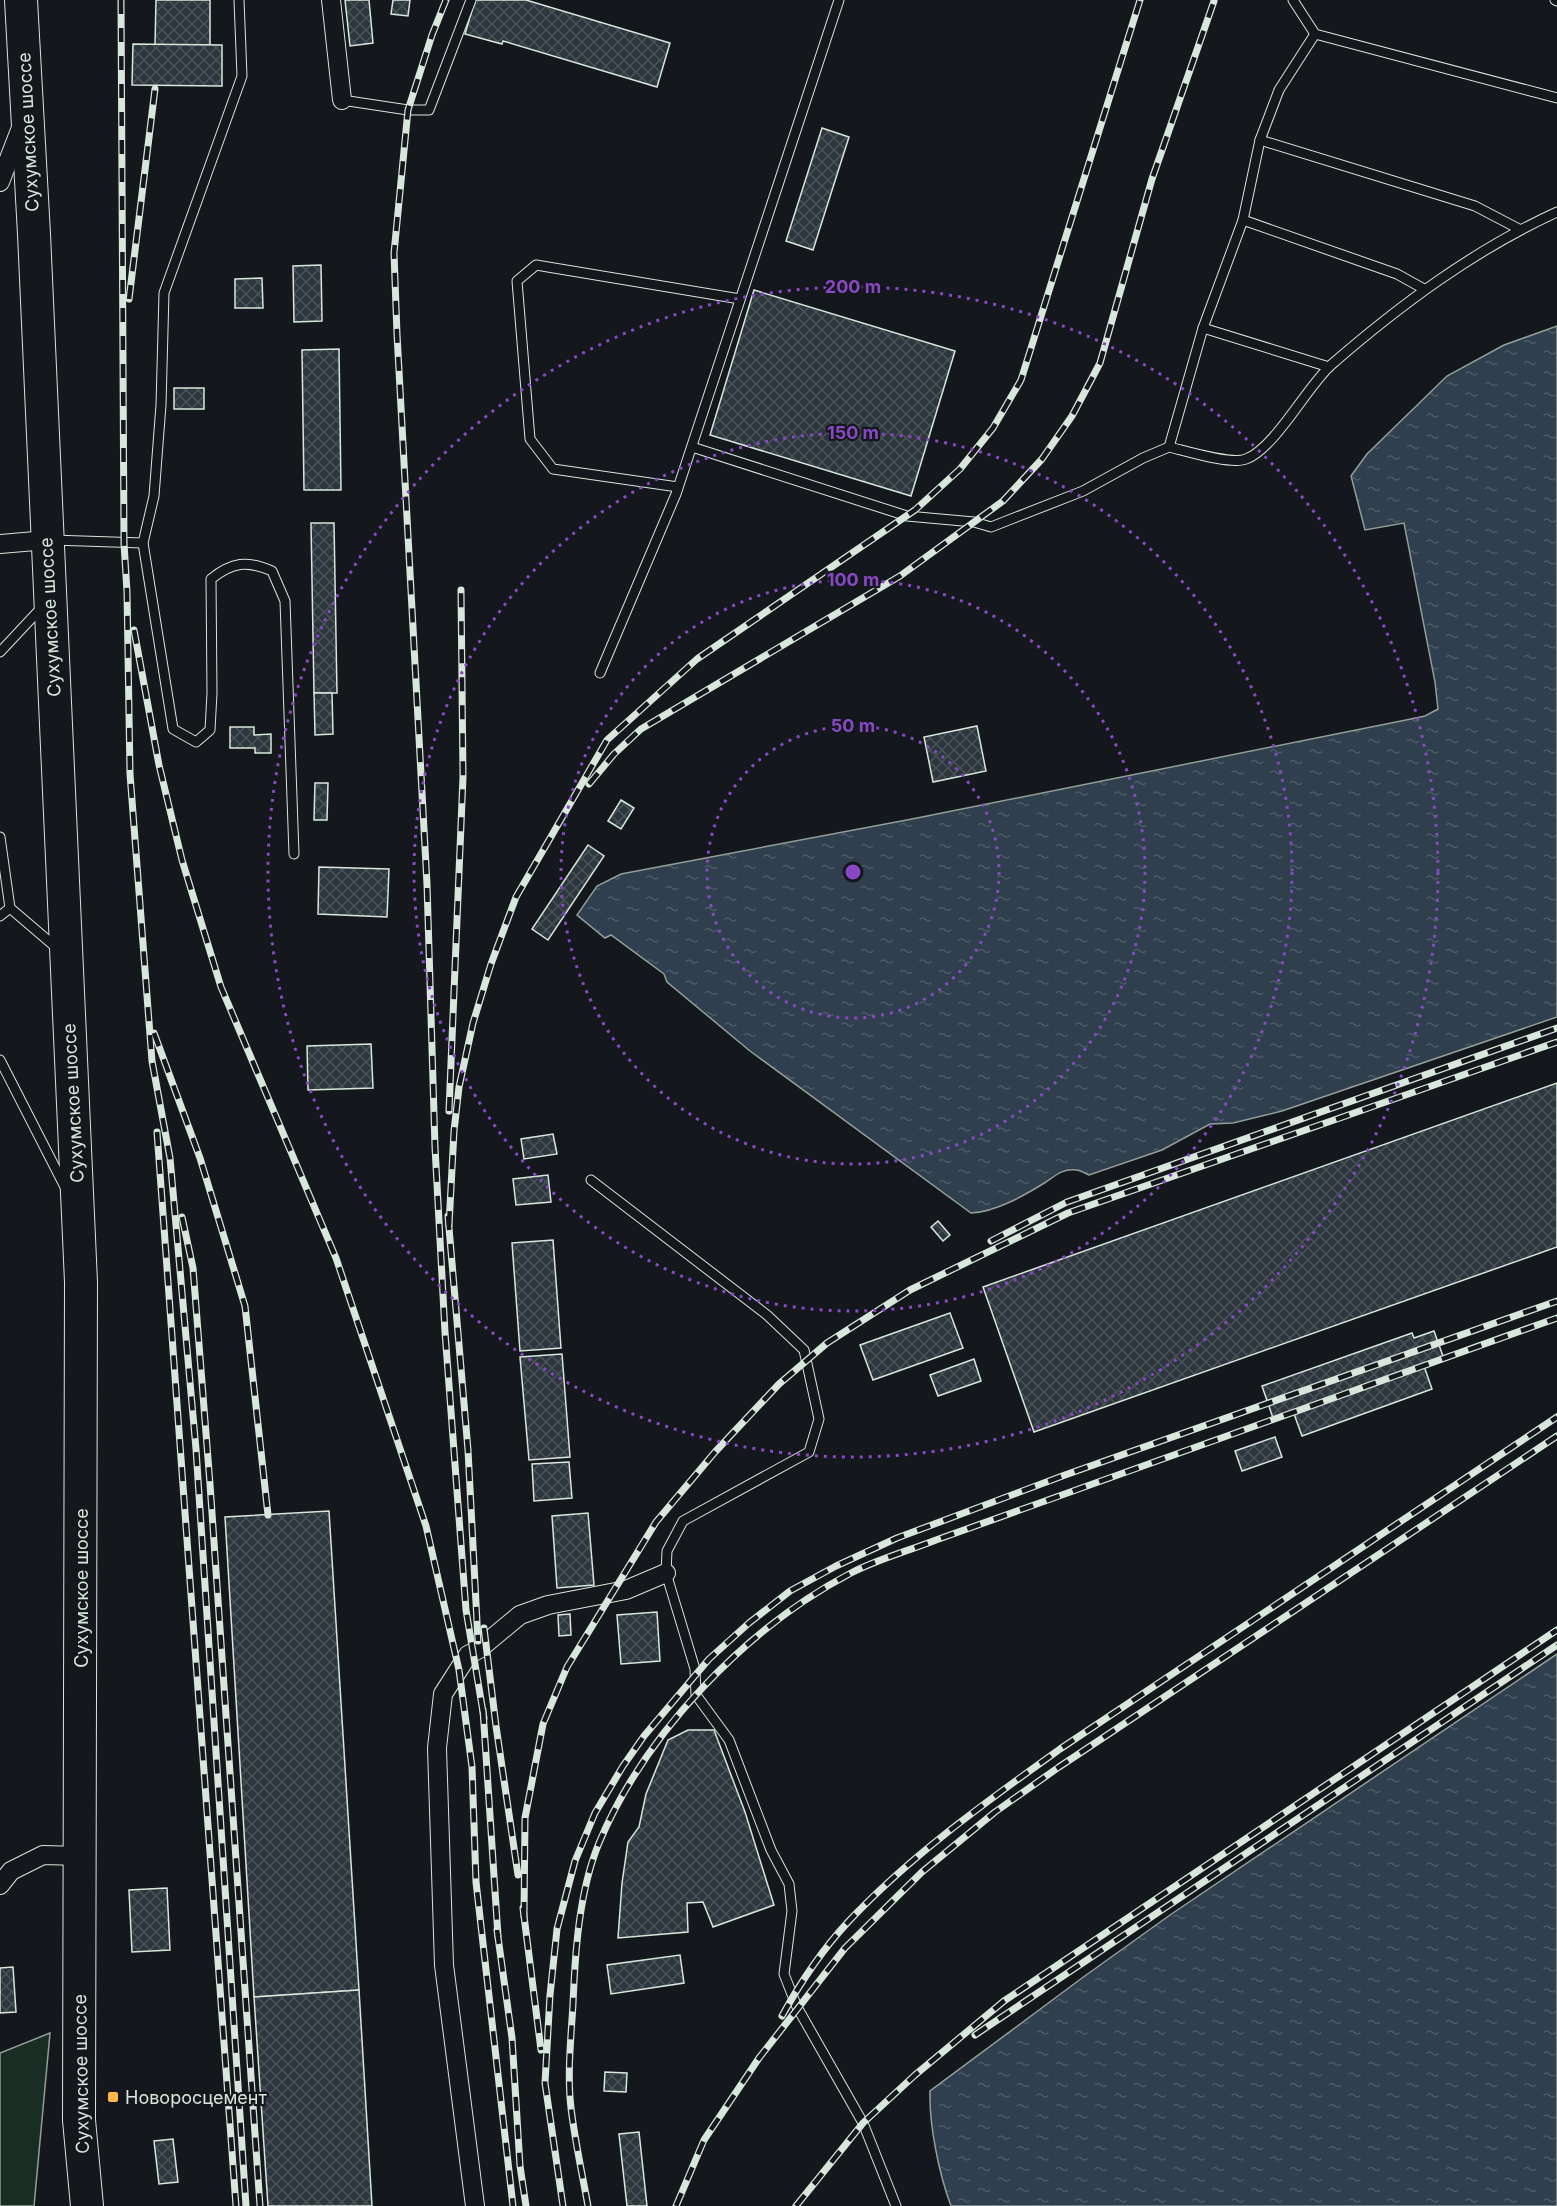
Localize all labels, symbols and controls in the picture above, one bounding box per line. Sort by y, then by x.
street label: Сухумское шоссе [13,52,43,212]
text: 200 m [825,276,881,297]
text: 150 m [827,422,879,443]
street label: Сухумское шоссе [35,537,65,697]
text: 100 m [827,569,879,590]
text: 50 m [831,715,875,736]
centre of rings [843,862,863,882]
street label: Сухумское шоссе [58,1023,88,1183]
street label: Сухумское шоссе [71,1508,92,1668]
street label: Сухумское шоссе [69,1994,93,2154]
place label: Новоросцемент [125,2087,267,2108]
marker: Новоросцемент [106,2090,120,2104]

